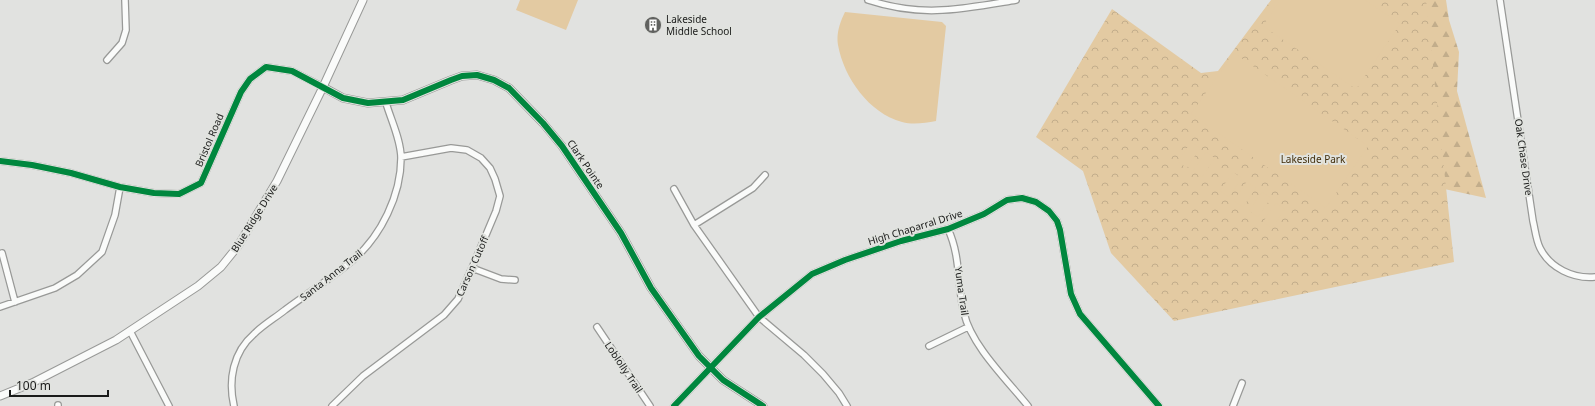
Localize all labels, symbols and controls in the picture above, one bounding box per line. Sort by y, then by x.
place label: Lakeside Middle School [666,12,732,38]
building icon: Lakeside Middle School [643,15,663,35]
street label: Bristol Road [191,111,227,169]
street label: Oak Chase Drive [1512,118,1536,197]
street label: Clark Pointe [564,137,608,192]
park label: Lakeside Park [1281,152,1346,166]
street label: Blue Ridge Drive [228,181,281,255]
street label: High Chaparral Drive [866,206,964,248]
street label: Carson Cutoff [452,233,492,298]
street label: Santa Anna Trail [297,246,365,304]
street label: Yuma Trail [952,266,972,316]
street label: Loblolly Trail [602,339,646,395]
scale bar [10,372,108,398]
text: 100 m [16,377,51,394]

